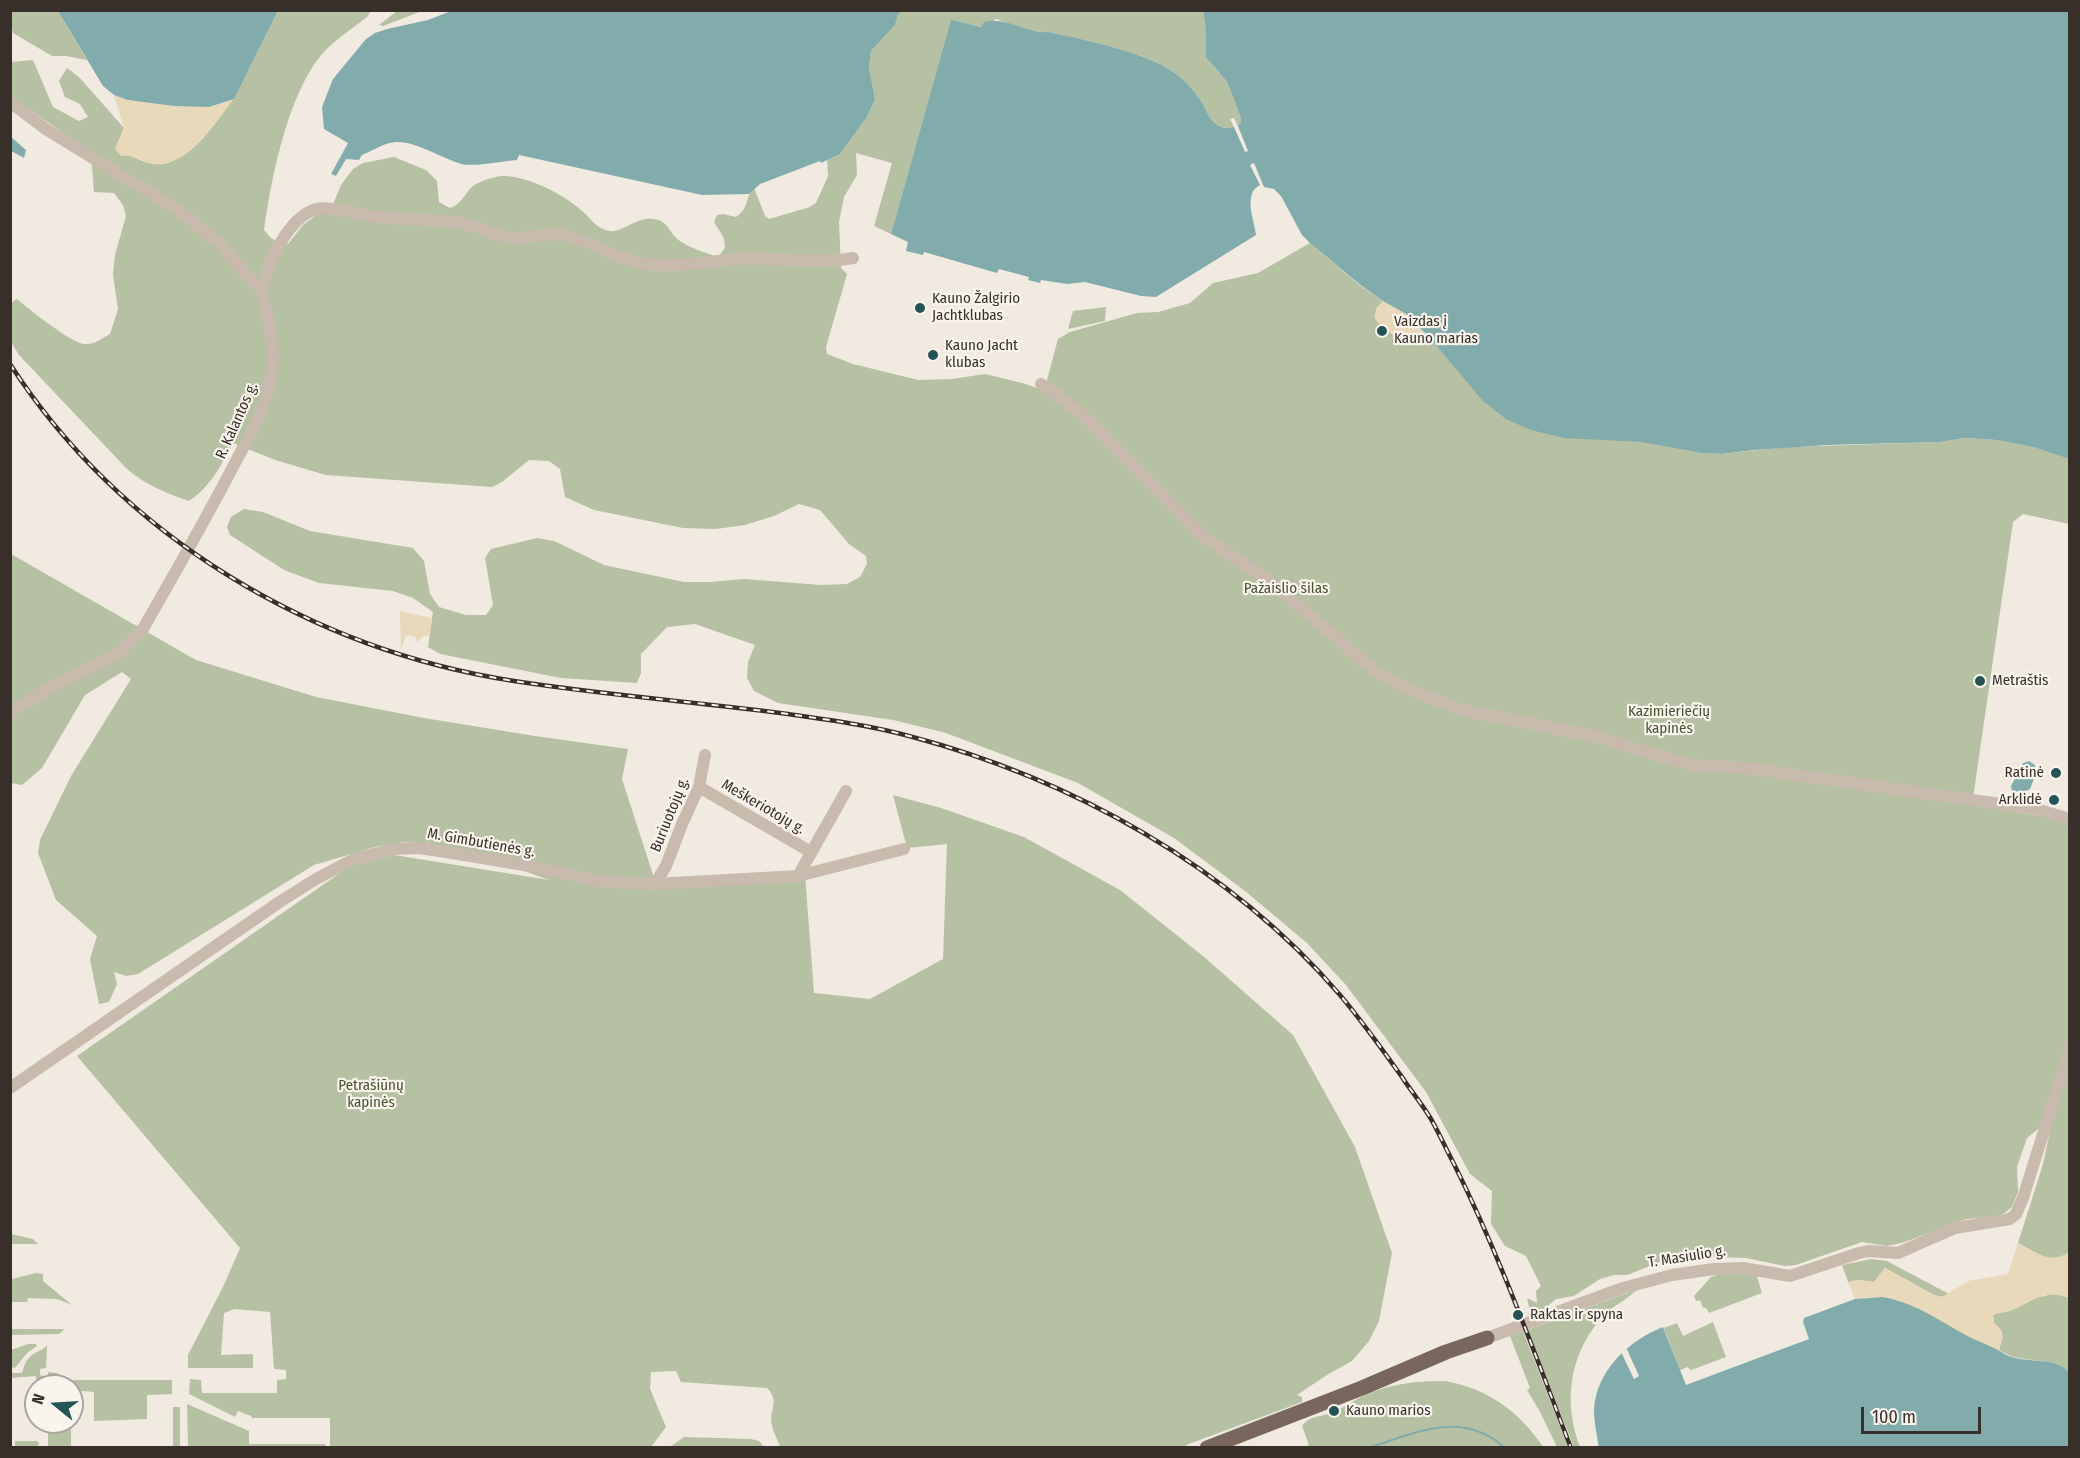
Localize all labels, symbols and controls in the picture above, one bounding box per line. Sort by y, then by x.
place label: Kauno Žalgirio Jachtklubas [932,290,1020,325]
marker: Kauno Žalgirio Jachtklubas [913,301,927,315]
place label: Vaizdas į Kauno marias [1394,313,1478,348]
marker: Vaizdas į Kauno marias [1375,324,1389,338]
place label: Kauno Jacht klubas [945,337,1018,372]
marker: Kauno Jacht klubas [926,348,940,362]
street label: R. Kalantos g. [212,380,262,462]
park label: Pažaislio šilas [1244,580,1328,598]
place label: Metraštis [1992,672,2048,690]
marker: Metraštis [1973,674,1987,688]
park label: Kazimieriečių kapinės [1628,703,1710,738]
place label: Ratinė [2005,764,2044,782]
marker: Ratinė [2049,766,2063,780]
street label: Buriuotojų g. [647,775,693,855]
street label: Meškeriotojų g. [718,776,808,838]
place label: Arklidė [1999,791,2042,809]
marker: Arklidė [2047,793,2061,807]
street label: M. Gimbutienės g. [426,825,536,861]
park label: Petrašiūnų kapinės [338,1077,404,1112]
street label: T. Masiulio g. [1647,1242,1727,1272]
place label: Raktas ir spyna [1530,1306,1623,1324]
marker: Raktas ir spyna [1511,1308,1525,1322]
north arrow [24,1374,84,1434]
text: N [28,1391,49,1406]
scale bar [1864,1395,1984,1433]
place label: Kauno marios [1346,1402,1431,1420]
marker: Kauno marios [1327,1404,1341,1418]
text: 100 m [1872,1406,1916,1428]

